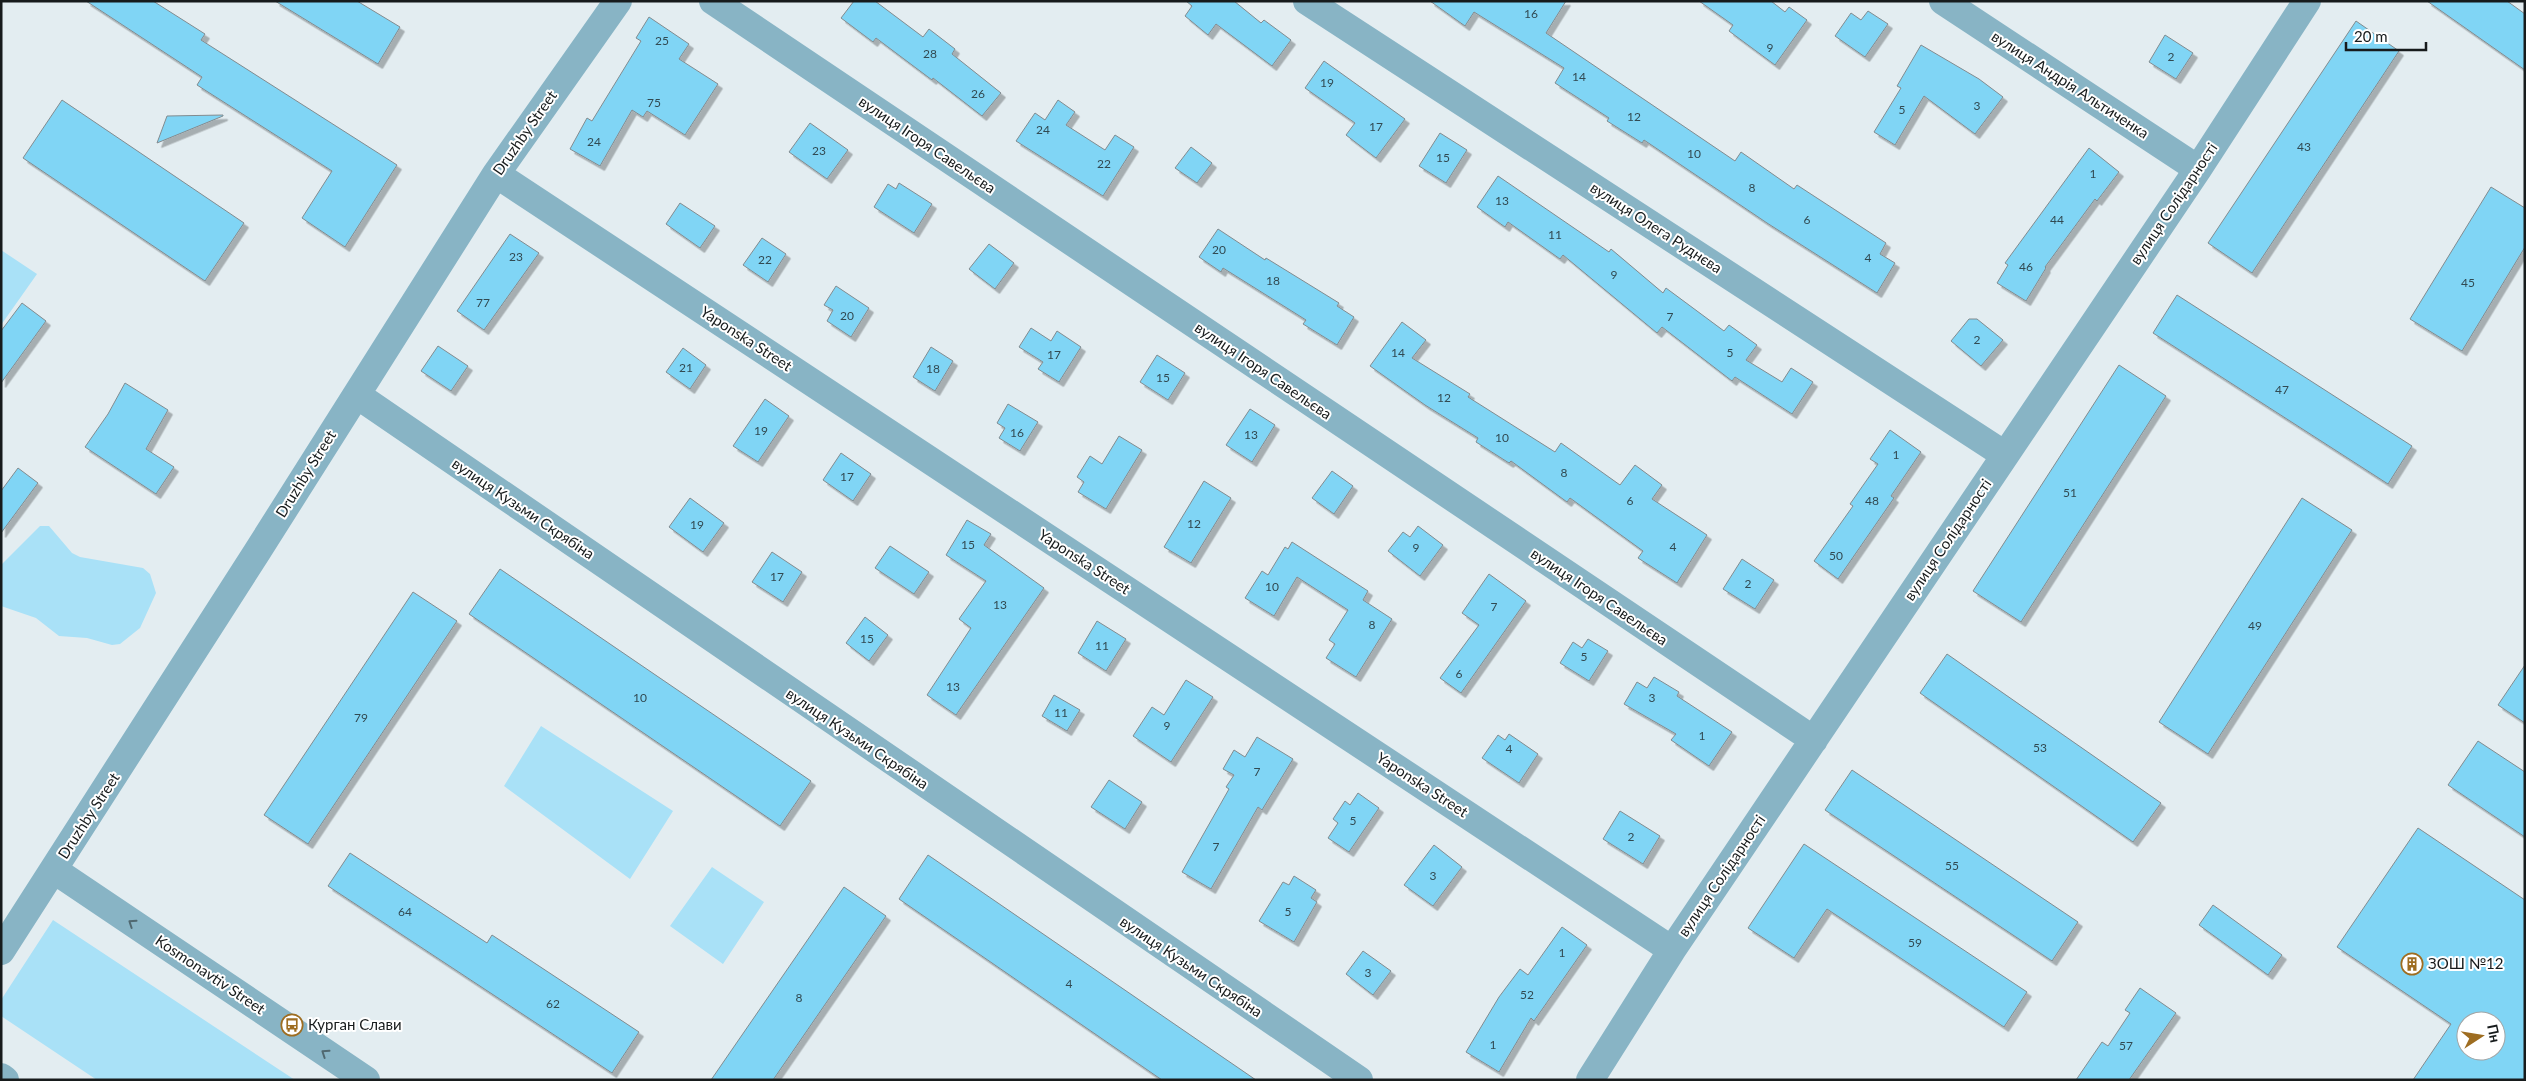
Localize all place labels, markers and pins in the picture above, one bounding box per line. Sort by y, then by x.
building icon: ЗОШ №12 [2400,952,2424,976]
place label: ЗОШ №12 [2428,954,2503,972]
bus stop icon: Курган Слави [280,1013,304,1037]
place label: Курган Слави [308,1015,402,1033]

